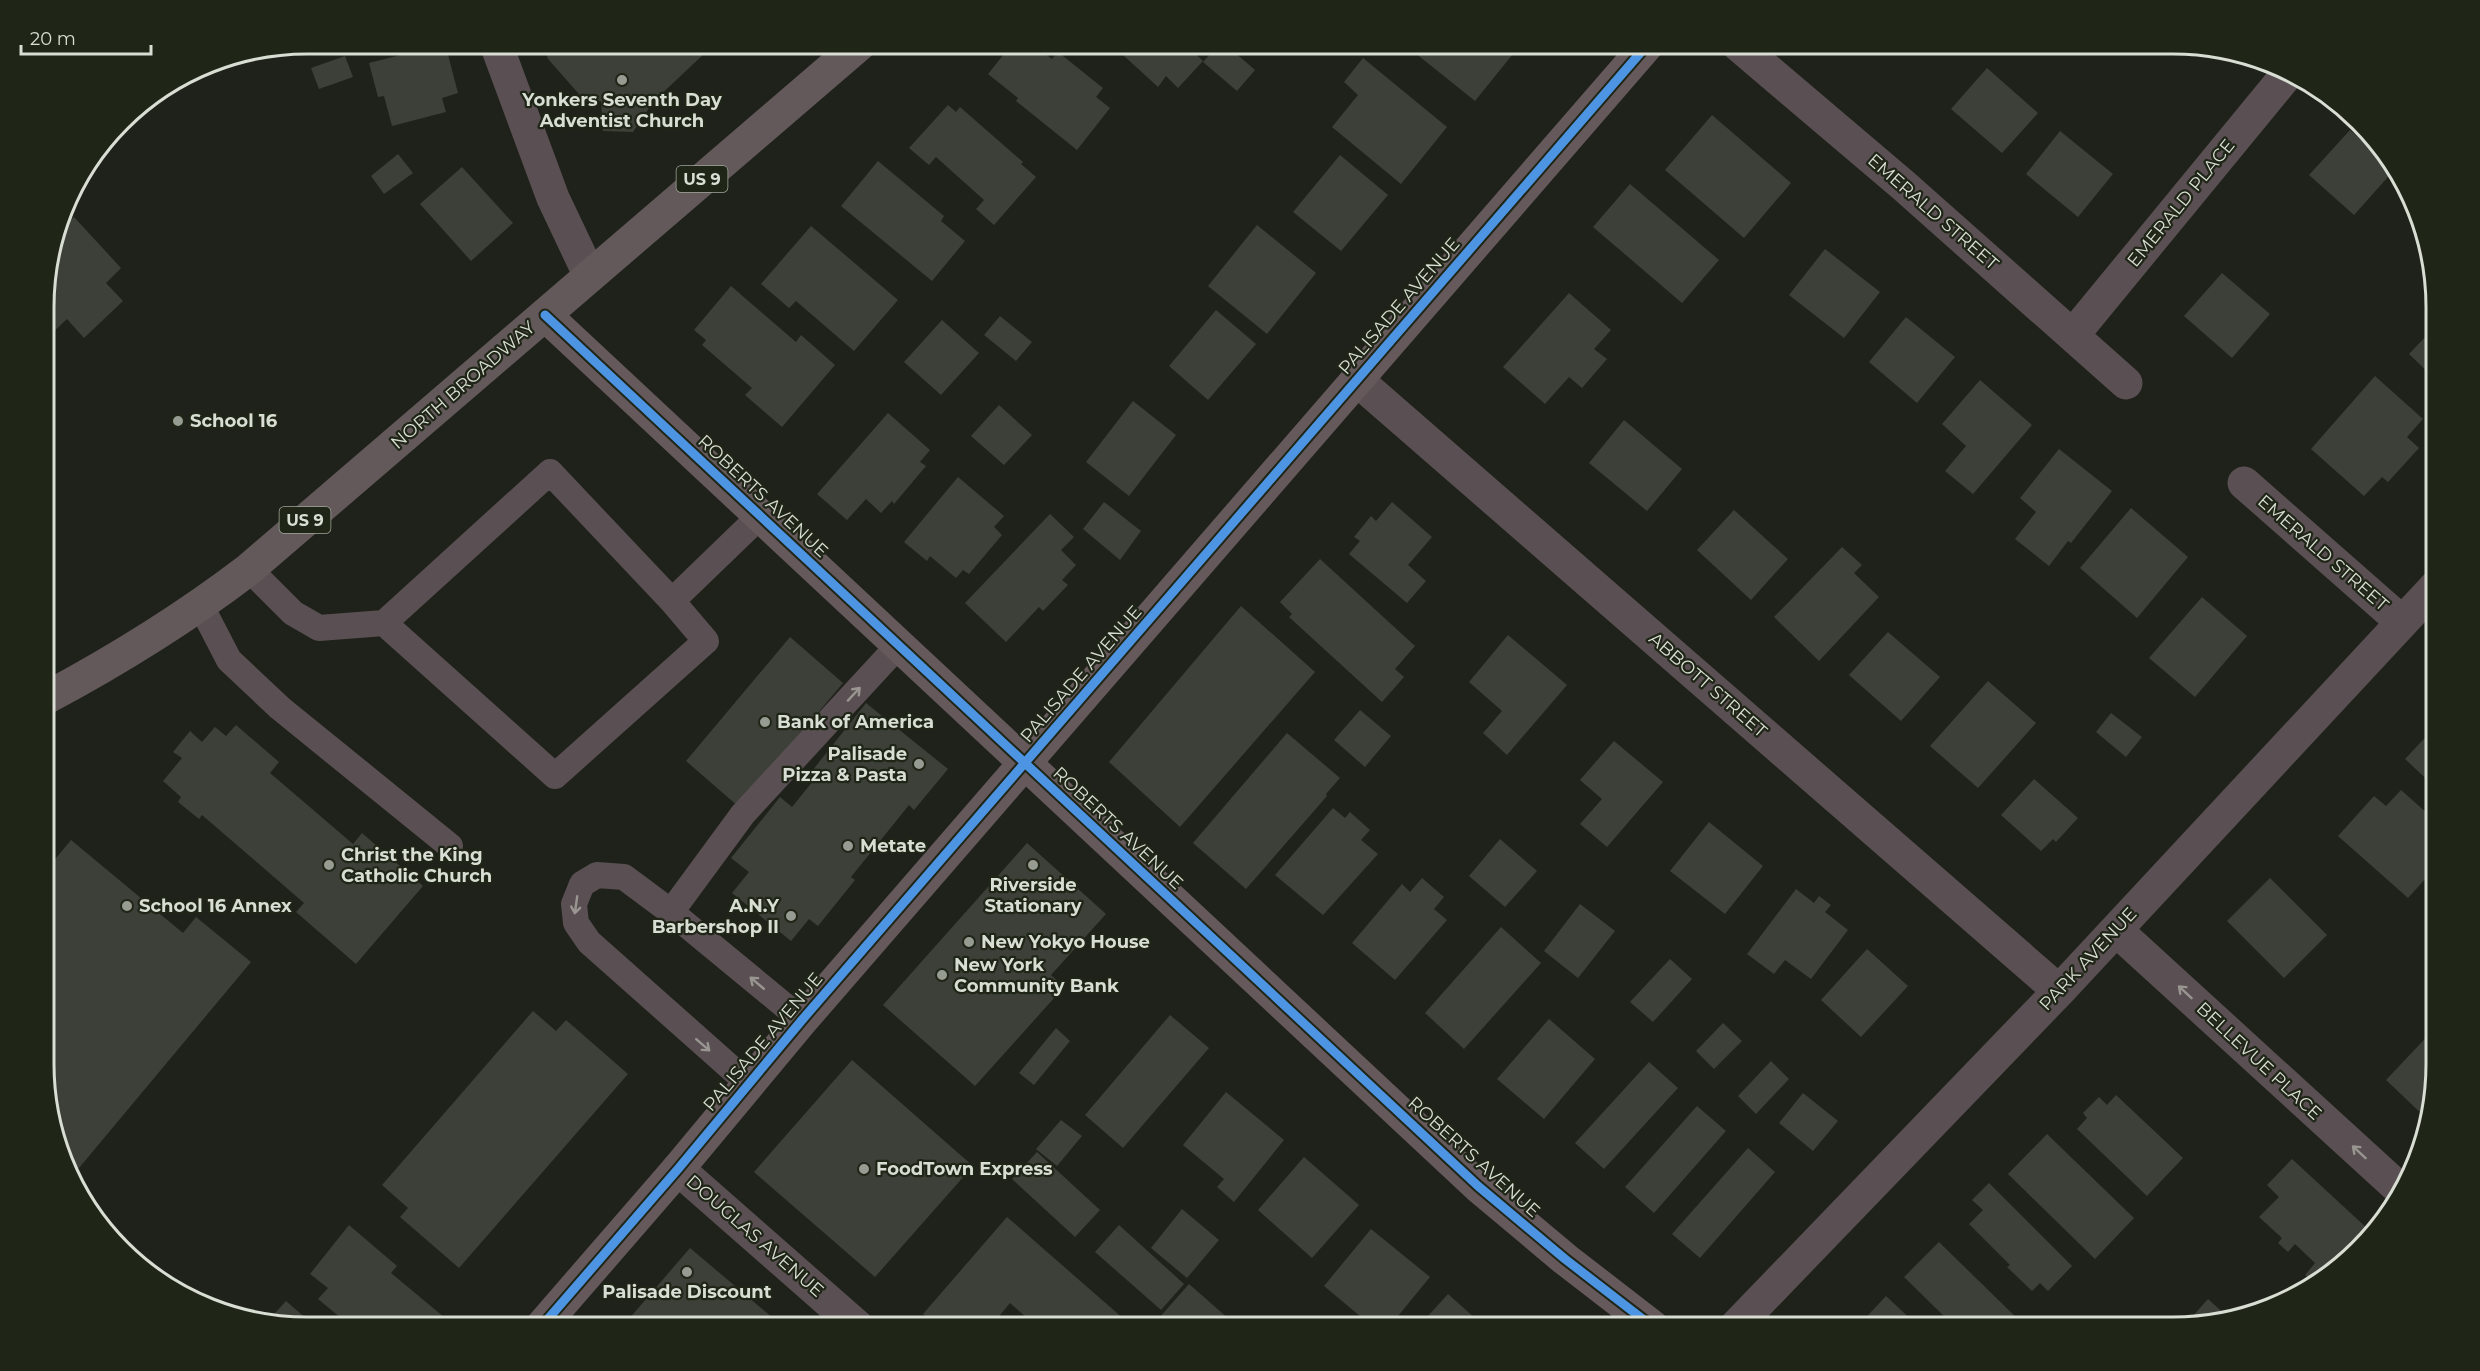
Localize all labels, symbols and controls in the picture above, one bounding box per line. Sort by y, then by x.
scale bar [21,18,152,56]
text: 20 m [30,28,76,50]
marker: Yonkers Seventh Day Adventist Church [615,73,629,87]
place label: Yonkers Seventh Day Adventist Church [521,89,722,132]
street label: EMERALD PLACE [2123,135,2239,271]
street label: EMERALD STREET [1863,149,2003,275]
road number: US 9 [676,166,728,192]
street label: PALISADE AVENUE [1334,233,1464,379]
street label: NORTH BROADWAY [386,316,540,454]
place label: School 16 [190,410,278,432]
marker: School 16 [171,414,185,428]
street label: ROBERTS AVENUE [693,430,833,562]
street label: EMERALD STREET [2253,490,2393,616]
road number: US 9 [280,507,330,533]
street label: PALISADE AVENUE [1016,601,1146,747]
street label: ABBOTT STREET [1644,628,1772,743]
one-way arrow [847,687,861,702]
place label: Bank of America [777,711,934,733]
marker: Bank of America [758,715,772,729]
place label: Palisade Pizza & Pasta [782,743,907,786]
marker: Palisade Pizza & Pasta [912,757,926,771]
street label: ROBERTS AVENUE [1048,762,1188,894]
place label: Metate [860,835,926,857]
marker: Metate [841,839,855,853]
place label: Christ the King Catholic Church [341,844,492,887]
marker: Christ the King Catholic Church [322,858,336,872]
marker: Riverside Stationary [1026,858,1040,872]
place label: Riverside Stationary [984,874,1082,917]
place label: School 16 Annex [139,895,292,917]
one-way arrow [571,895,582,914]
place label: A.N.Y Barbershop II [652,895,780,938]
marker: School 16 Annex [120,899,134,913]
street label: PARK AVENUE [2035,903,2141,1015]
marker: A.N.Y Barbershop II [784,909,798,923]
place label: New Yokyo House [981,931,1150,953]
marker: New Yokyo House [962,935,976,949]
place label: New York Community Bank [954,954,1119,997]
street label: PALISADE AVENUE [699,968,827,1116]
marker: New York Community Bank [935,968,949,982]
one-way arrow [750,976,765,990]
one-way arrow [2177,985,2192,999]
street label: BELLEVUE PLACE [2192,997,2326,1125]
one-way arrow [695,1038,711,1051]
street label: ROBERTS AVENUE [1403,1092,1545,1222]
one-way arrow [2352,1145,2367,1160]
place label: FoodTown Express [876,1158,1053,1180]
marker: FoodTown Express [857,1162,871,1176]
street label: DOUGLAS AVENUE [682,1170,828,1302]
marker: Palisade Discount [680,1265,694,1279]
place label: Palisade Discount [602,1281,772,1303]

